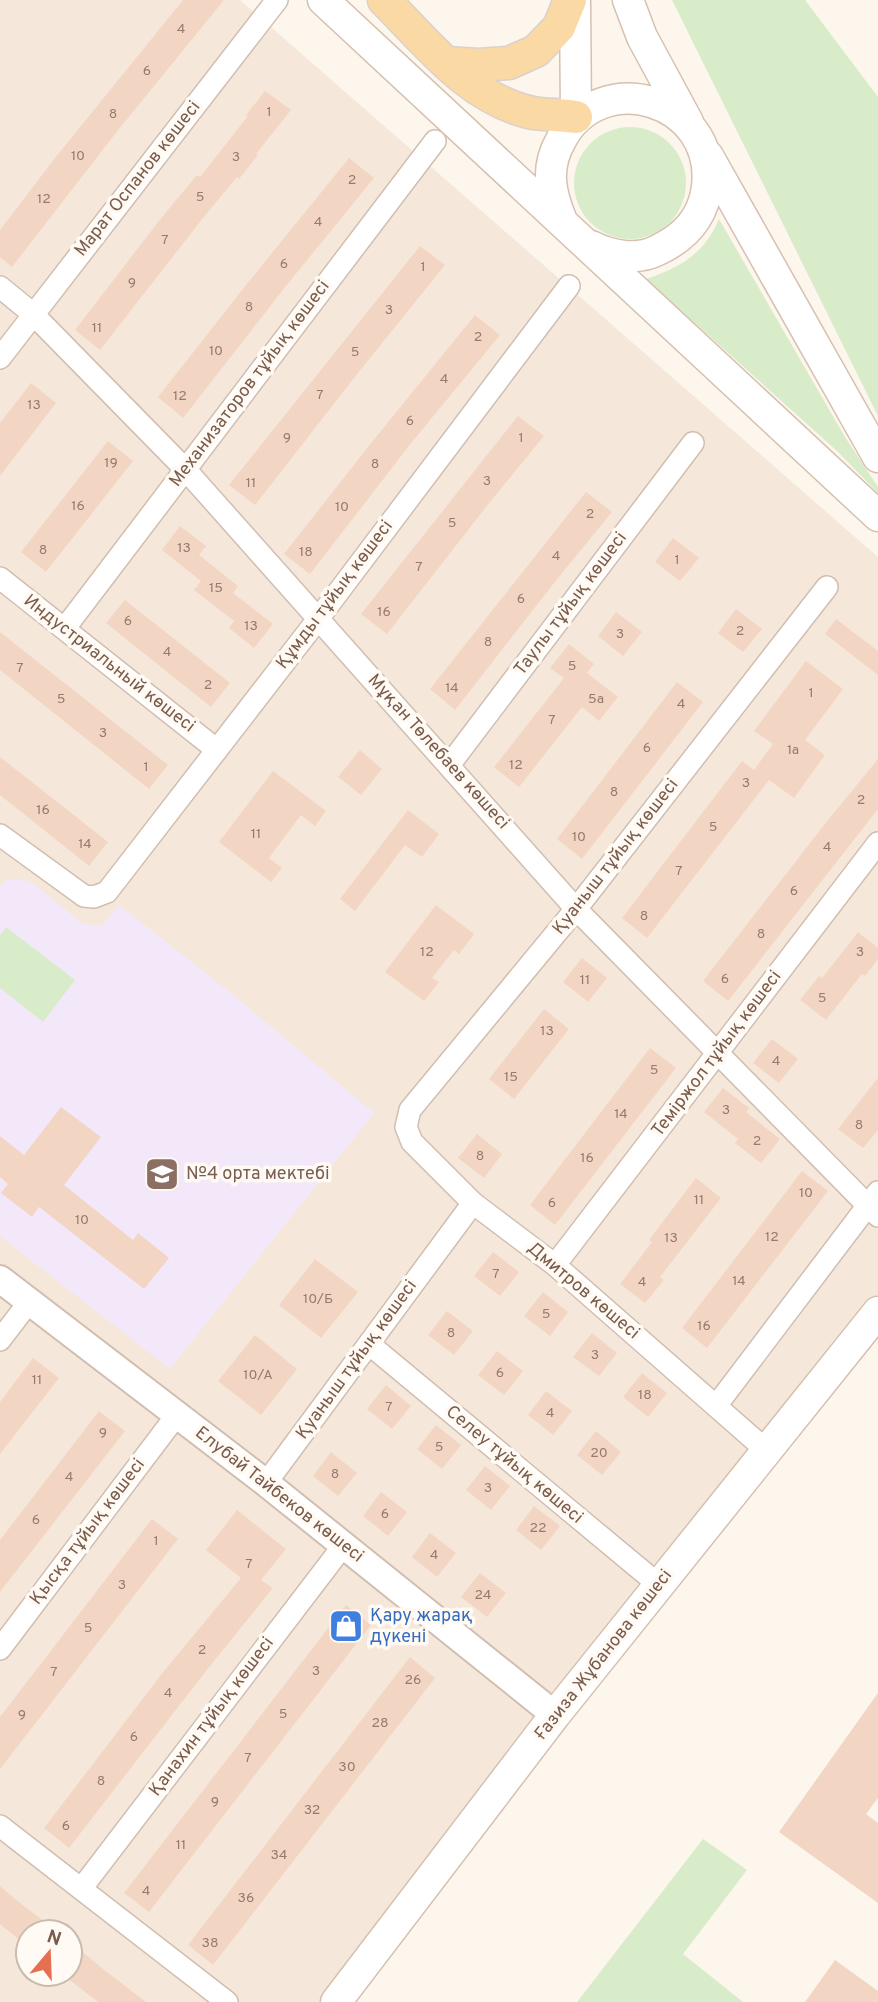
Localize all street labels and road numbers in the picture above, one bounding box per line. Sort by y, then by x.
street label: Марат Оспанов көшесі [70,96,206,262]
street label: Механизаторов тұйық көшесі [165,276,335,492]
street label: Құмды тұйық көшесі [271,516,399,674]
street label: Таулы тұйық көшесі [509,528,633,680]
street label: Индустриальный көшесі [19,590,199,738]
street label: Мұқан Төлебаев көшесі [362,669,514,835]
street label: Қуаныш тұйық көшесі [548,774,684,940]
street label: Теміржол тұйық көшесі [647,966,787,1142]
street label: Дмитров көшесі [522,1237,644,1345]
street label: Қуаныш тұйық көшесі [291,1276,423,1444]
street label: Селеу тұйық көшесі [441,1401,587,1529]
street label: Елубай Тайбеков көшесі [190,1422,368,1568]
street label: Қысқа тұйық көшесі [25,1454,151,1610]
street label: Ғазиза Жұбанова көшесі [530,1565,678,1745]
street label: Қанахин тұйық көшесі [144,1633,280,1801]

